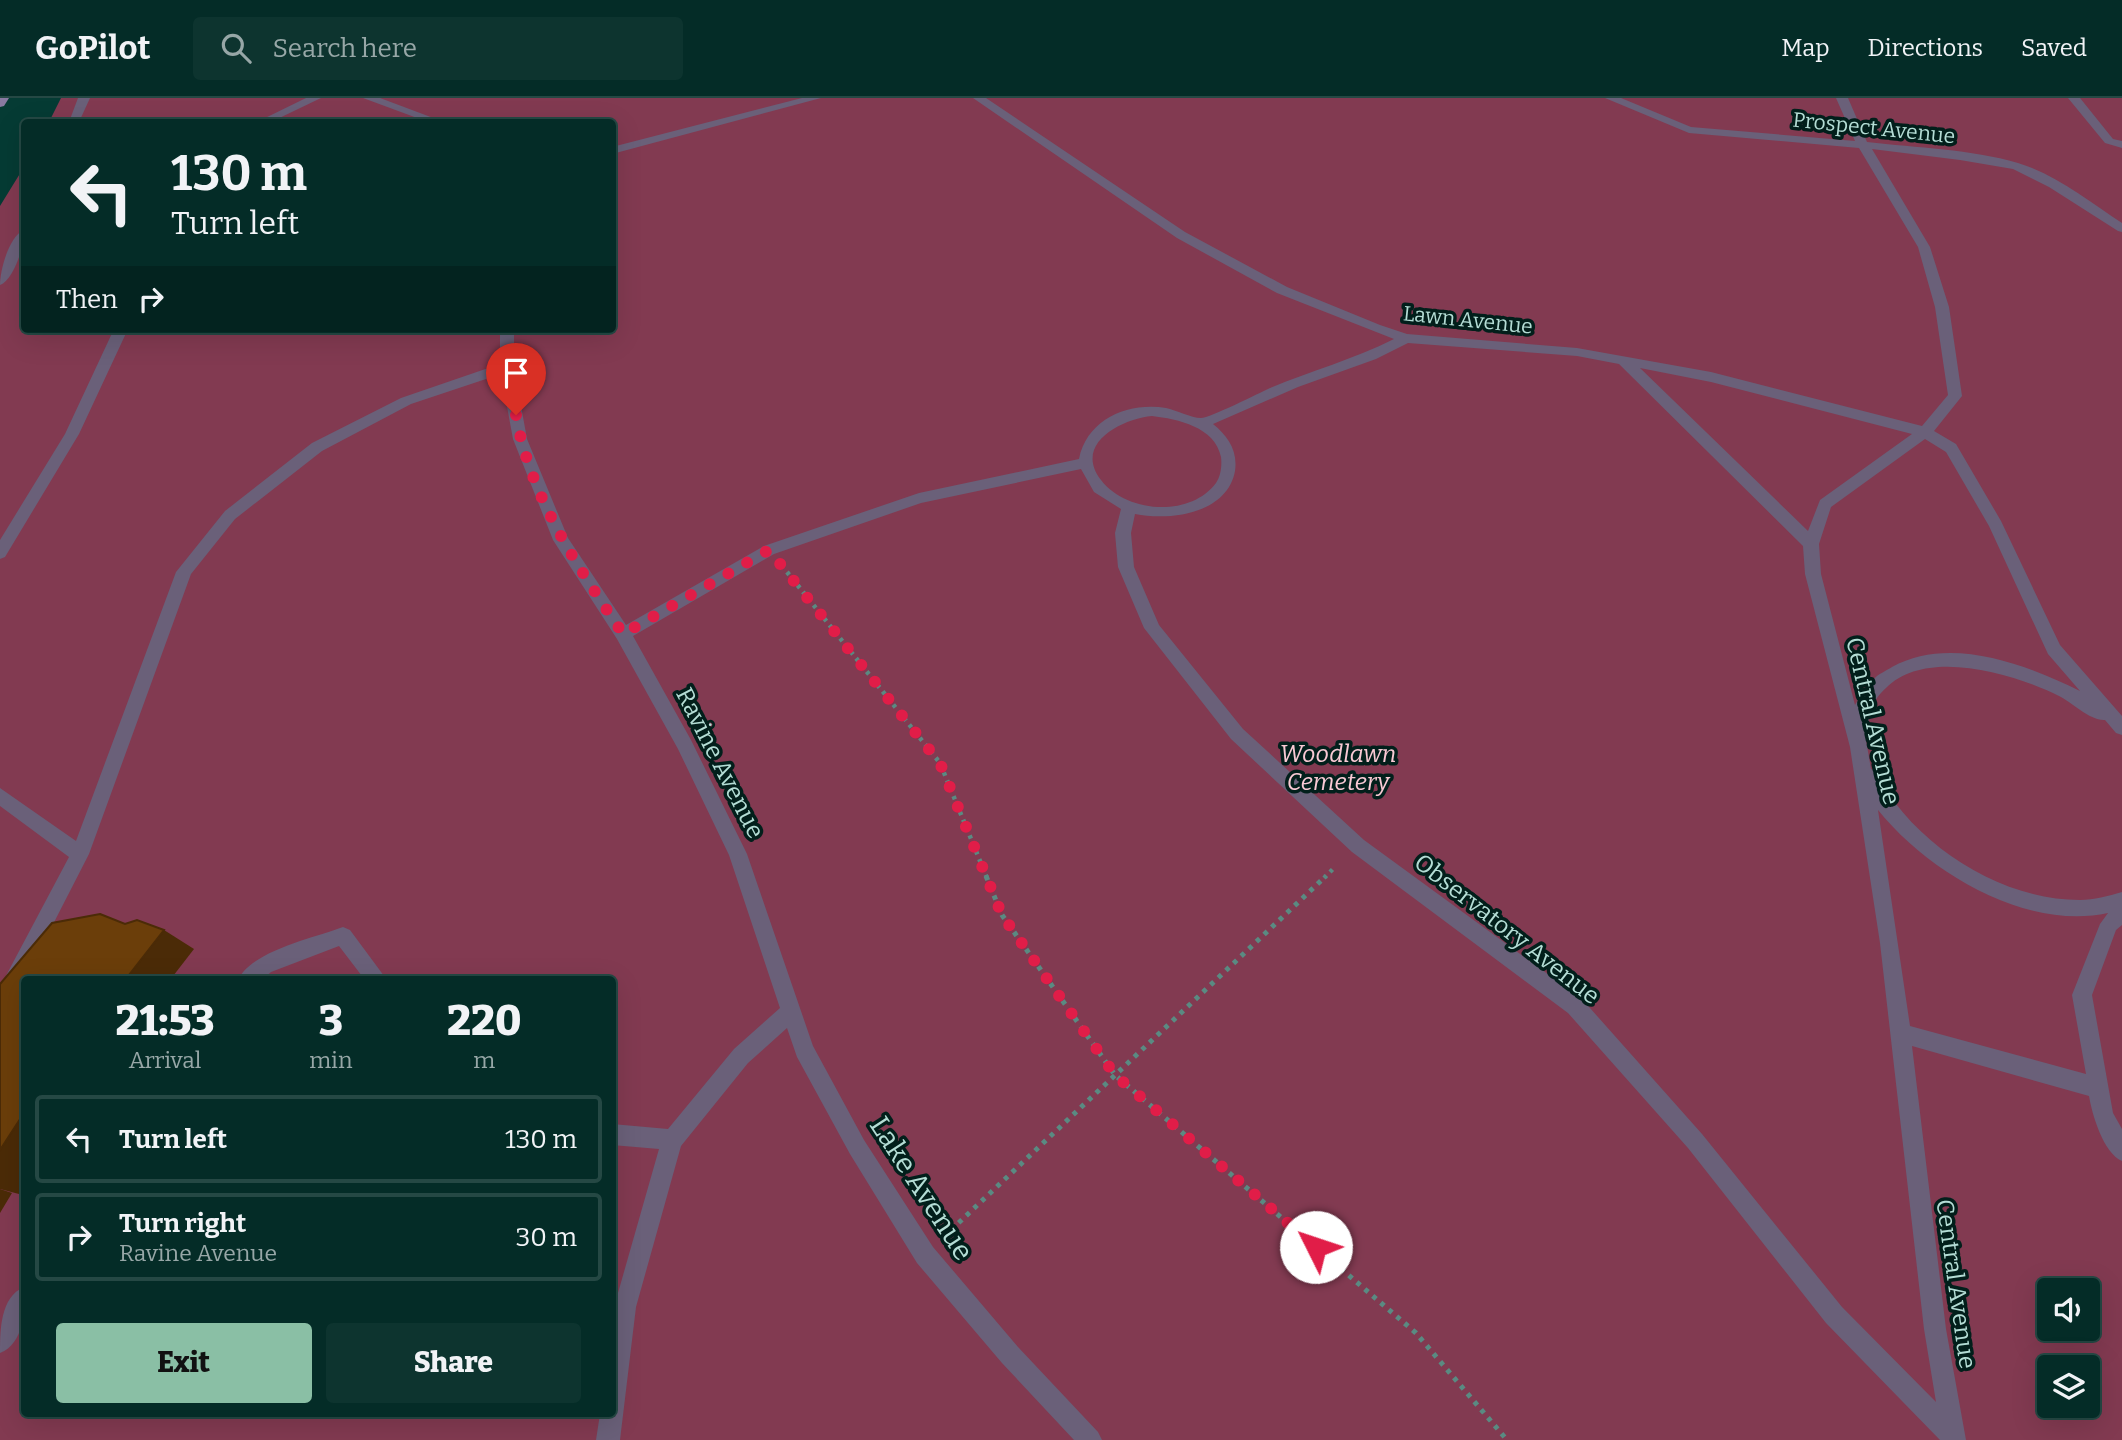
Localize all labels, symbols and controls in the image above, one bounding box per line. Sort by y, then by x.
search box [193,17,683,80]
text: GoPilot [35,28,151,68]
icon: search [217,29,255,67]
text: Search here [273,33,417,64]
text: Map [1781,34,1830,62]
text: Directions [1868,34,1983,62]
text: Saved [2021,34,2087,62]
street label: Prospect Avenue [1791,107,1957,149]
text: 130 m [171,144,307,203]
icon: left [56,147,147,238]
text: Turn left [171,204,299,242]
icon: right [132,280,170,318]
text: Then [56,284,118,315]
street label: Lawn Avenue [1402,300,1534,340]
pin [486,343,546,415]
icon: arrive [497,354,535,392]
street label: Central Avenue [1840,635,1906,807]
street label: Ravine Avenue [670,683,770,843]
park label: Woodlawn Cemetery [1280,740,1396,796]
street label: Observatory Avenue [1409,848,1605,1010]
text: 21:53 [115,996,215,1046]
text: 3 [319,996,343,1046]
text: 220 [447,996,522,1046]
text: Arrival [129,1046,202,1074]
text: min [309,1046,353,1074]
text: m [473,1046,495,1074]
street label: Lake Avenue [863,1110,980,1266]
icon: left [60,1120,98,1158]
text: Turn left [119,1124,227,1155]
text: 130 m [505,1124,577,1155]
street label: Central Avenue [1930,1197,1982,1371]
text: Turn right [119,1208,246,1239]
position arrow [1279,1210,1353,1284]
icon: right [60,1218,98,1256]
text: 30 m [516,1222,577,1253]
text: Ravine Avenue [119,1239,277,1267]
map controls [2037,1278,2100,1418]
button: sound [2037,1278,2100,1341]
button: Exit [56,1323,312,1403]
button: Share [326,1323,581,1403]
button: layers [2037,1355,2100,1418]

